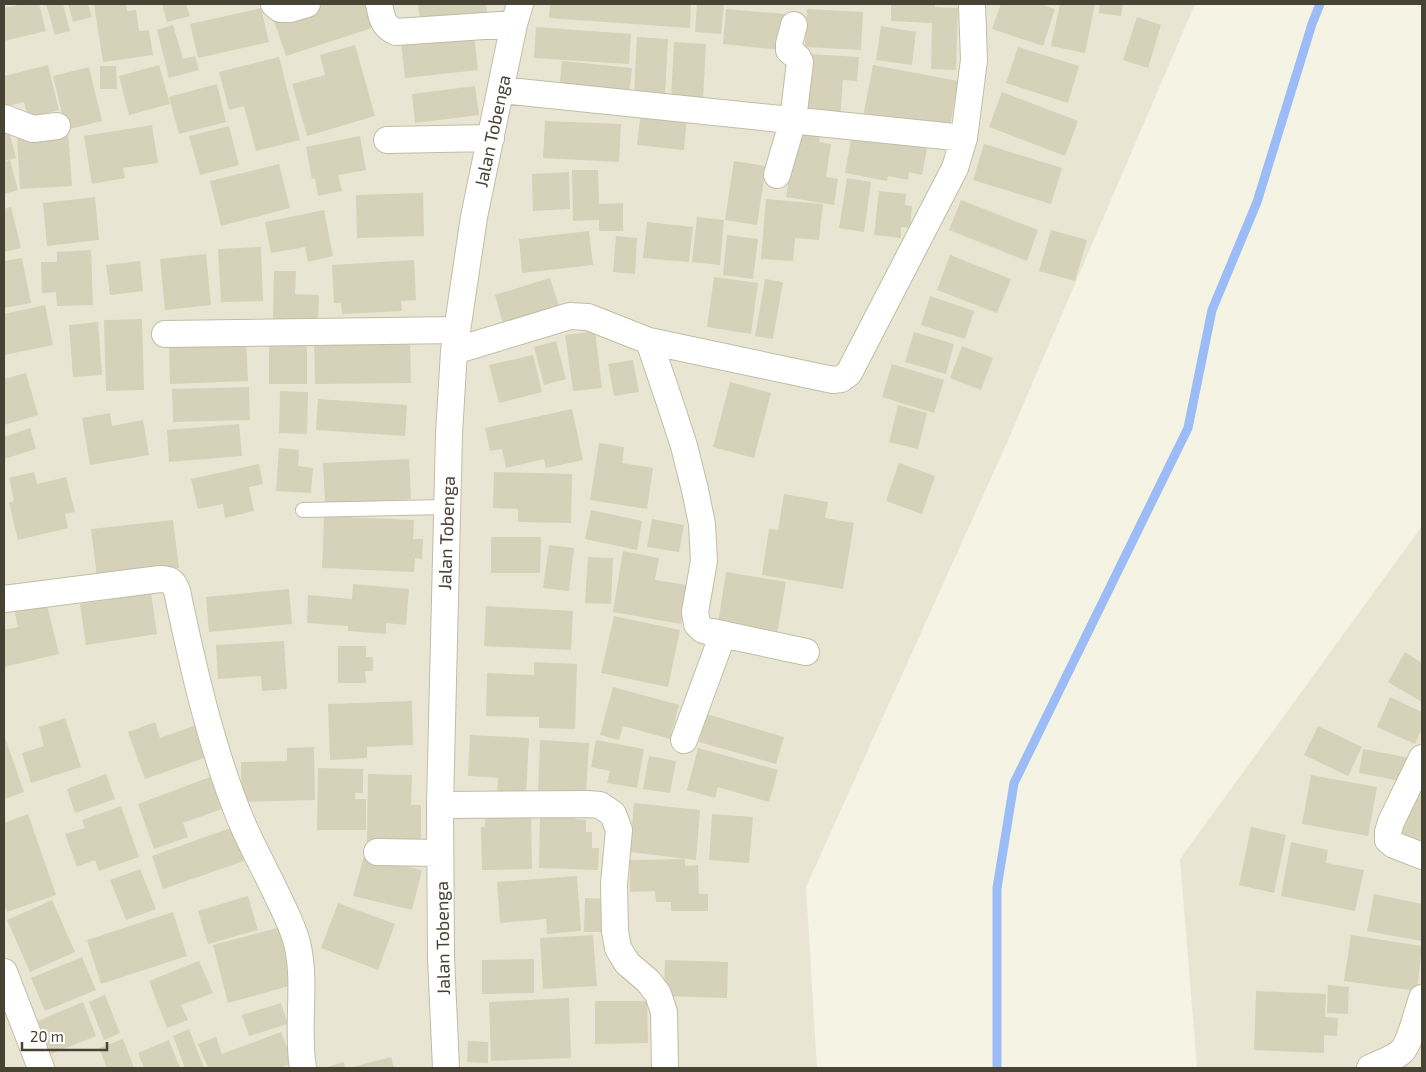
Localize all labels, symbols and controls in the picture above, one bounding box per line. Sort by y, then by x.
street label: Jalan Tobenga [469,73,515,189]
street label: Jalan Tobenga [433,476,459,590]
street label: Jalan Tobenga [430,881,454,995]
scale bar [22,1020,108,1052]
text: 20 m [30,1027,64,1045]

